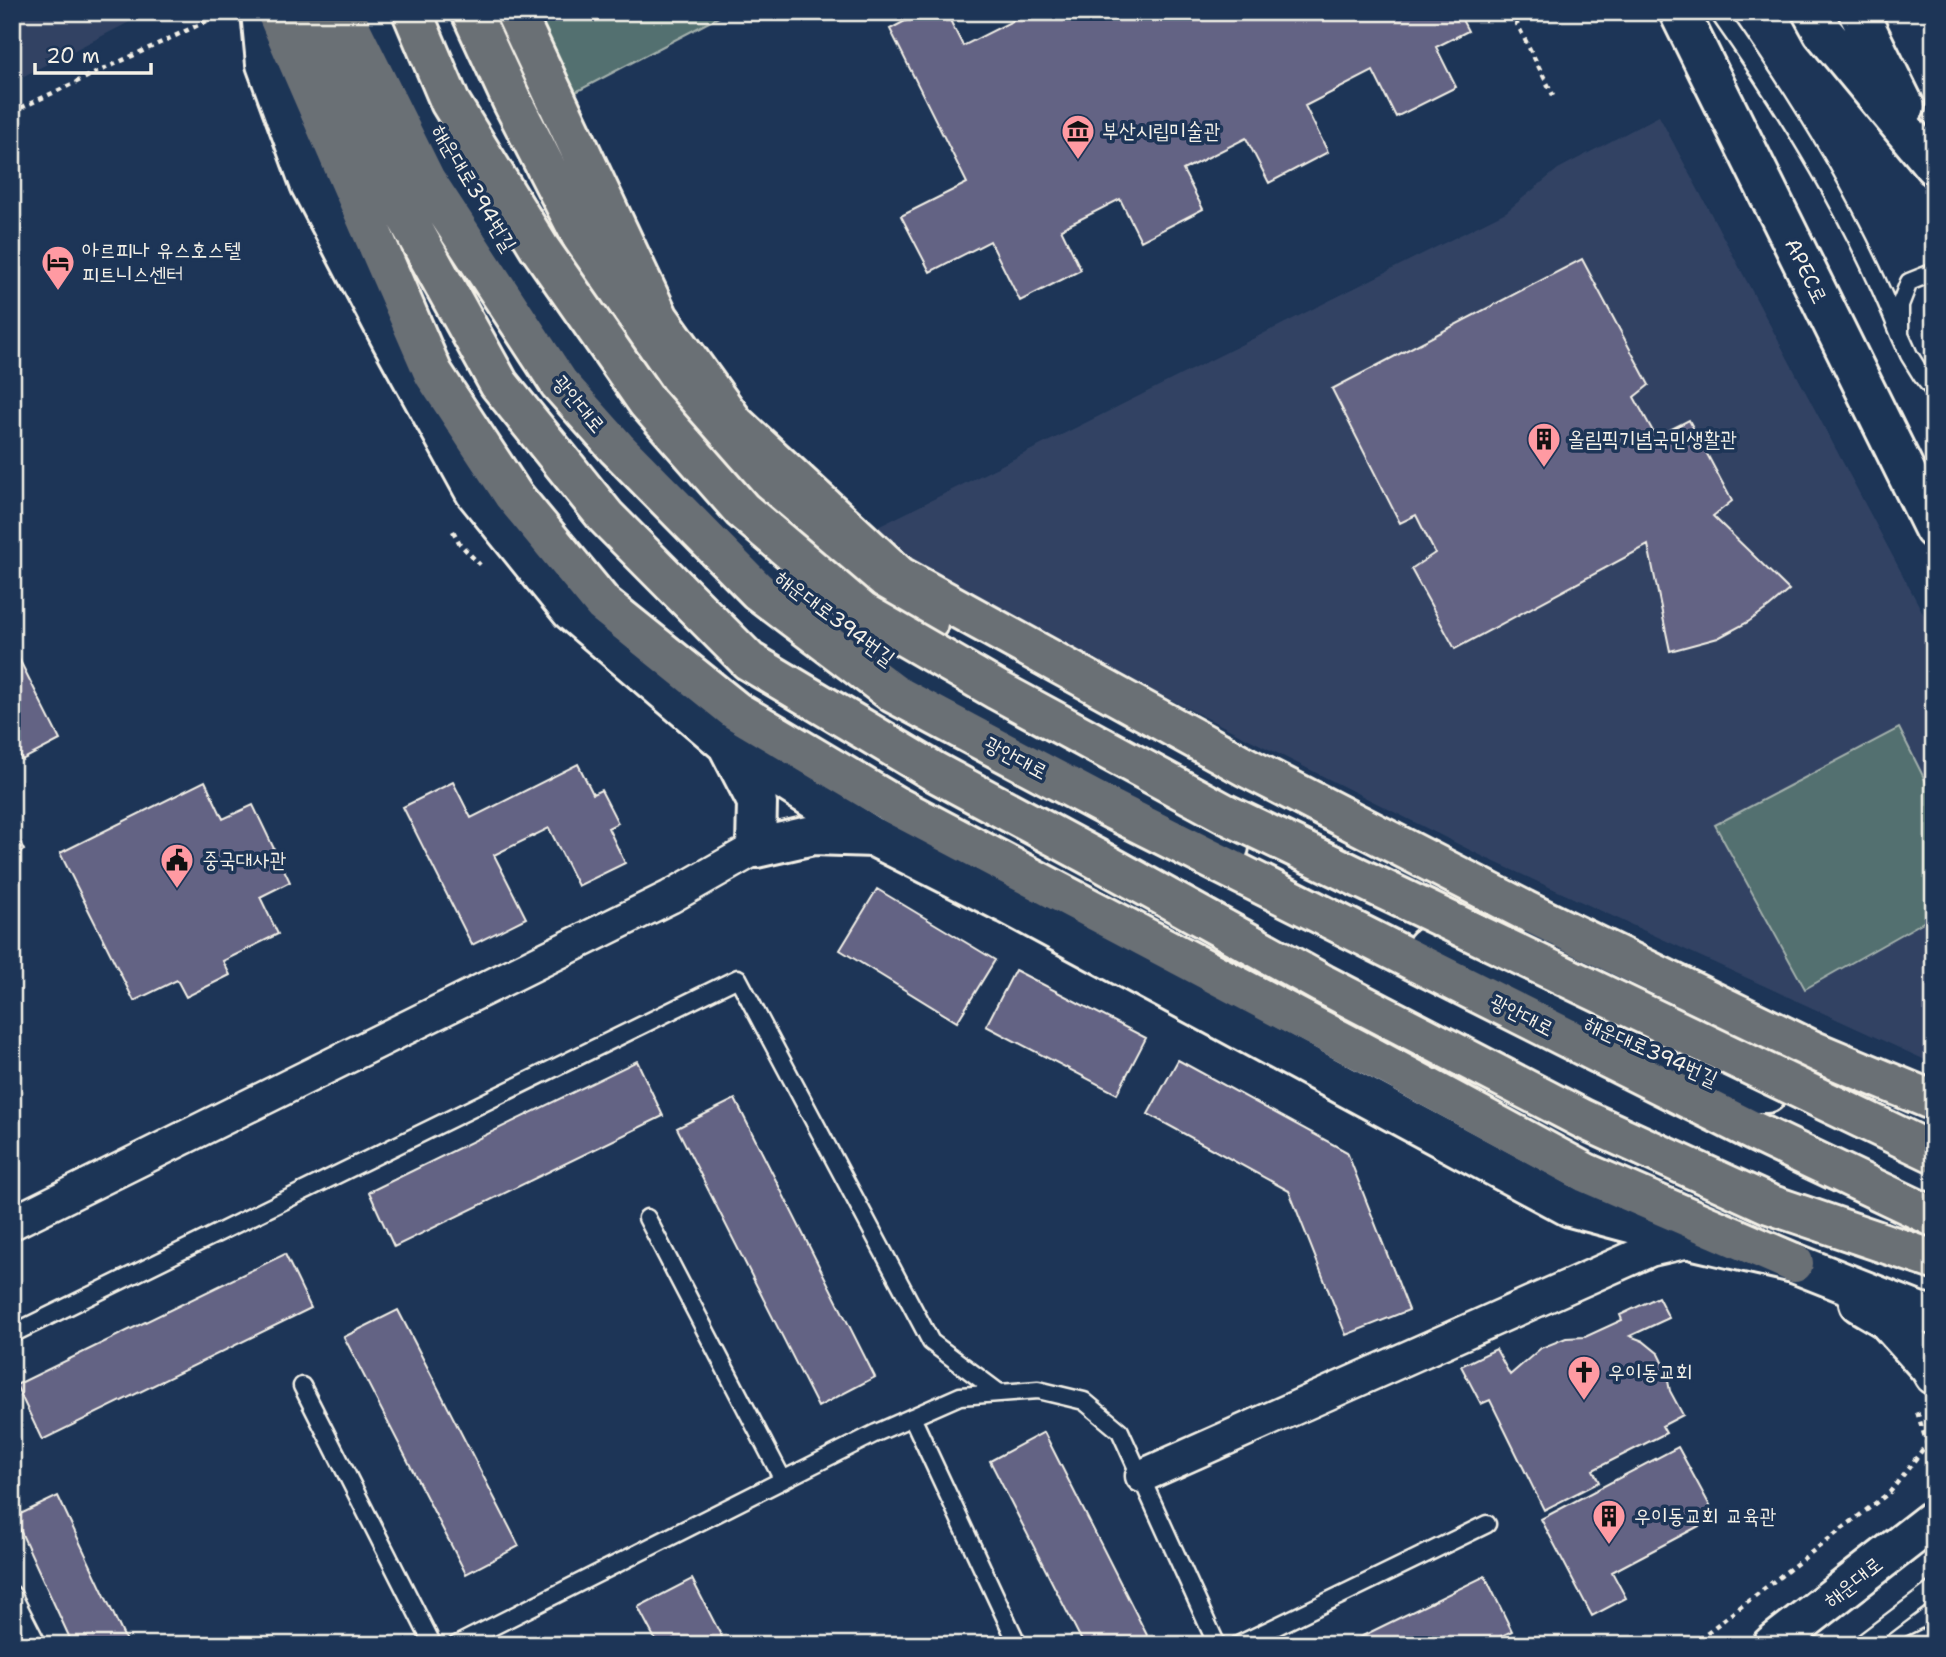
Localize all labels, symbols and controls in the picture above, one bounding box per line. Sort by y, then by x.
scale bar [35,32,150,76]
text: 20 m [46,42,100,70]
museum icon: 부산시립미술관 [1059,112,1097,161]
place label: 부산시립미술관 [1102,117,1220,145]
street label: 해운대로394번길 [425,119,523,257]
street label: APEC로 [1778,234,1834,308]
place label: 아르피나 유스호스텔 피트니스센터 [82,236,241,288]
hotel icon: 아르피나 유스호스텔 피트니스센터 [39,243,77,292]
street label: 광안대로 [547,369,611,439]
building icon: 올림픽기념국민생활관 [1525,420,1563,469]
place label: 올림픽기념국민생활관 [1568,425,1737,453]
street label: 해운대로394번길 [769,564,901,672]
street label: 광안대로 [980,730,1052,786]
public building icon: 중국대사관 [158,841,196,890]
place label: 중국대사관 [202,846,287,874]
street label: 광안대로 [1486,987,1558,1043]
street label: 해운대로394번길 [1580,1009,1722,1093]
church icon: 우이동교회 [1565,1353,1603,1402]
place label: 우이동교회 [1608,1358,1693,1386]
building icon: 우이동교회 교육관 [1590,1497,1628,1546]
place label: 우이동교회 교육관 [1634,1502,1776,1530]
street label: 해운대로 [1818,1550,1888,1614]

